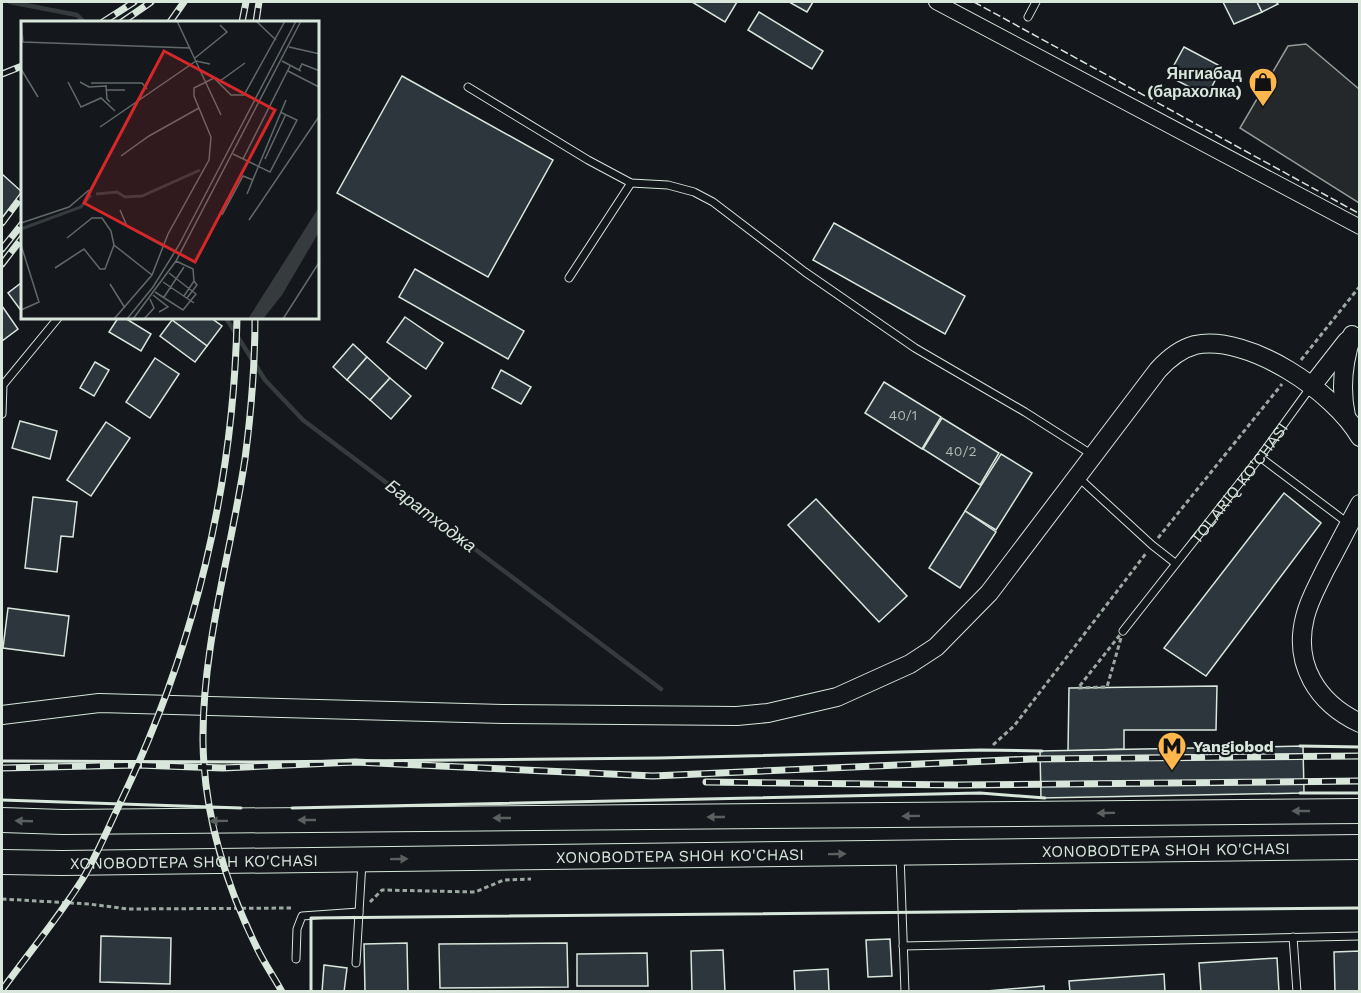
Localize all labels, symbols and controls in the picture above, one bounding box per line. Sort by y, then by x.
inset map [21,21,320,320]
place label: Янгиабад (барахолка) [1147,64,1242,101]
shop icon: Янгиабад (барахолка) [1247,66,1279,108]
house number: 40/1 [889,407,917,423]
street label: TOLARIQ KO'CHASI [1186,419,1292,548]
house number: 40/2 [945,443,977,459]
water label: Баратходжа [382,475,481,556]
metro station icon: Yangiobod [1156,730,1188,772]
place label: Yangiobod [1193,737,1274,756]
one-way arrow [1292,806,1311,816]
one-way arrow [1097,808,1116,818]
one-way arrow [902,811,921,821]
one-way arrow [707,812,726,822]
one-way arrow [492,813,511,823]
one-way arrow [297,815,316,825]
one-way arrow [15,816,34,825]
one-way arrow [210,816,229,825]
street label: XONOBODTEPA SHOH KO'CHASI [1042,839,1290,861]
street label: XONOBODTEPA SHOH KO'CHASI [556,845,804,867]
one-way arrow [828,849,847,858]
street label: XONOBODTEPA SHOH KO'CHASI [70,851,318,873]
one-way arrow [389,854,408,864]

